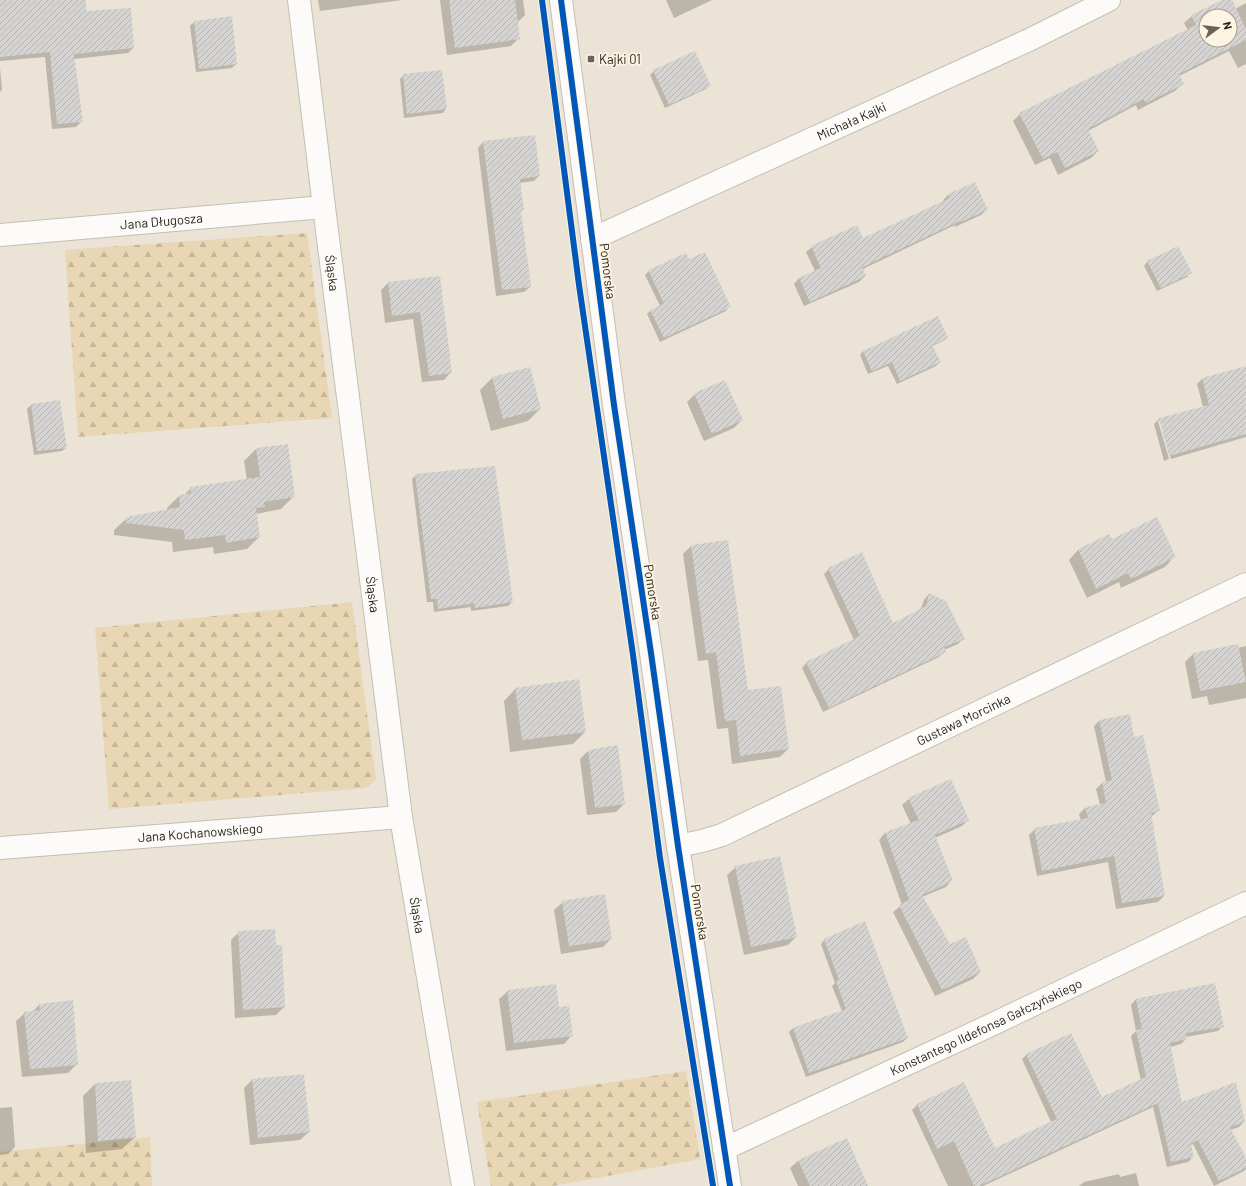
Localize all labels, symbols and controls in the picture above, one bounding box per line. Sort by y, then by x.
north arrow [1198,8,1238,48]
text: N [1221,20,1235,31]
place label: Kajki 01 [599,51,641,67]
marker: Kajki 01 [586,54,596,64]
street label: Michała Kajki [814,98,889,144]
street label: Jana Długosza [120,210,203,233]
street label: Pomorska [597,242,619,300]
street label: Śląska [322,254,343,292]
street label: Pomorska [641,563,665,621]
street label: Śląska [363,575,383,614]
street label: Gustawa Morcinka [914,690,1013,749]
street label: Jana Kochanowskiego [137,820,264,845]
street label: Pomorska [688,883,712,941]
street label: Śląska [407,896,428,935]
street label: Konstantego Ildefonsa Gałczyńskiego [887,975,1084,1079]

